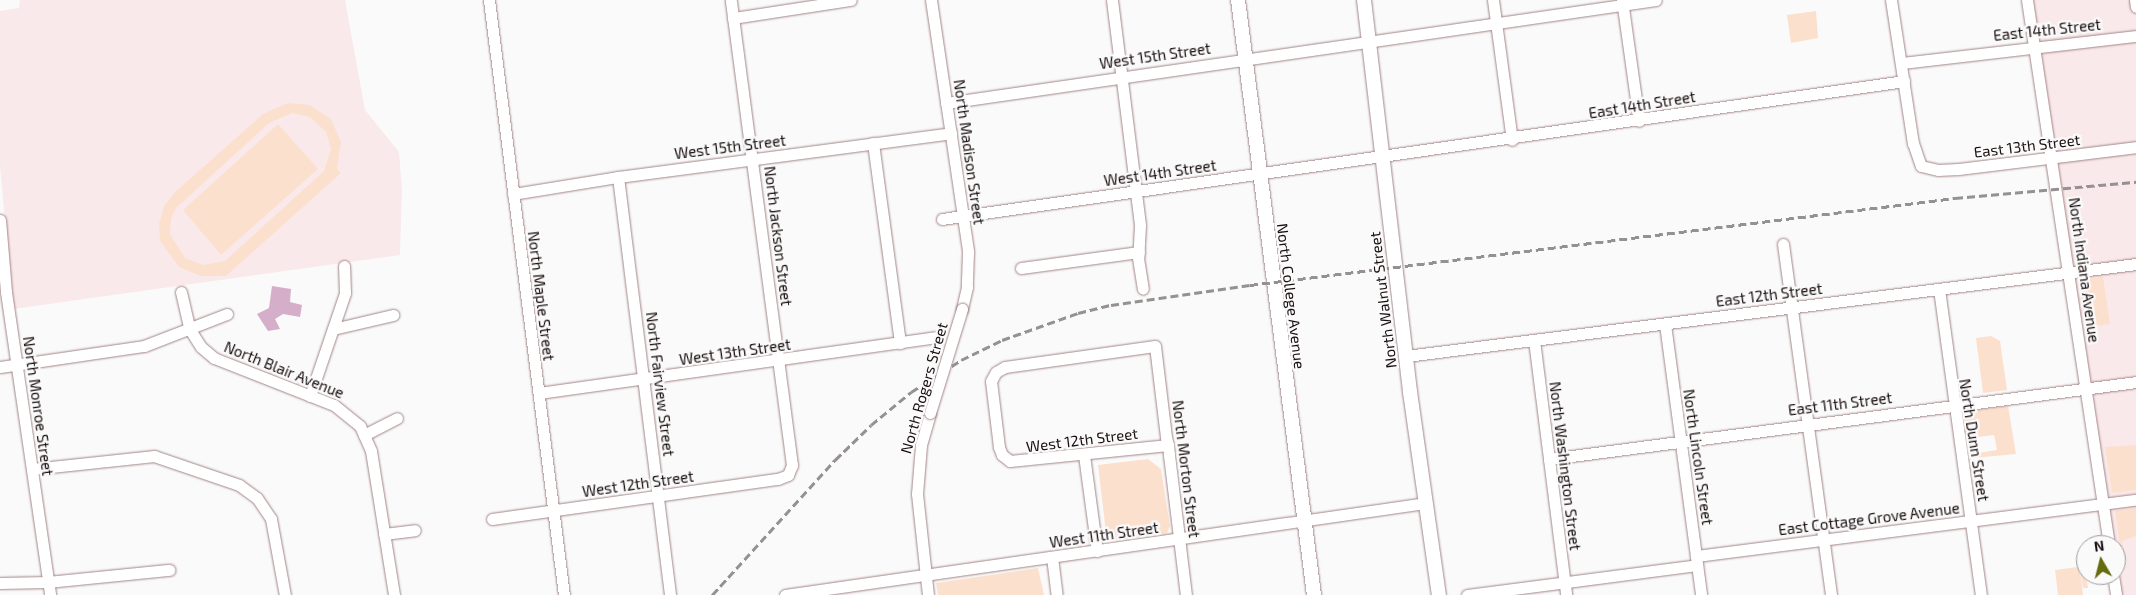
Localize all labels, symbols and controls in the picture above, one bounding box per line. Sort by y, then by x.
street label: East 14th Street [1992,15,2102,45]
street label: West 15th Street [1098,39,1212,73]
street label: North Madison Street [950,78,988,226]
street label: East 14th Street [1587,88,1697,122]
street label: West 15th Street [673,131,787,163]
street label: East 13th Street [1973,131,2081,161]
street label: West 14th Street [1103,156,1217,190]
street label: North Jackson Street [760,165,796,307]
street label: North Indiana Avenue [2065,196,2103,344]
street label: North College Avenue [1273,222,1309,370]
street label: North Maple Street [524,230,558,362]
street label: North Walnut Street [1366,231,1400,369]
street label: East 12th Street [1715,280,1823,310]
street label: North Fairview Street [642,311,678,457]
street label: North Rogers Street [897,320,951,456]
street label: North Monroe Street [19,335,57,477]
street label: West 13th Street [678,335,792,369]
street label: North Blair Avenue [221,338,347,402]
street label: North Dunn Street [1955,377,1993,503]
street label: North Washington Street [1546,380,1584,552]
street label: North Lincoln Street [1680,388,1716,526]
street label: East 11th Street [1787,389,1893,419]
street label: North Morton Street [1169,399,1203,539]
street label: West 12th Street [1025,424,1139,456]
street label: West 12th Street [581,467,695,501]
street label: East Cottage Grove Avenue [1777,499,1961,539]
street label: West 11th Street [1048,518,1160,552]
north arrow [2076,535,2126,585]
text: N [2093,537,2105,555]

